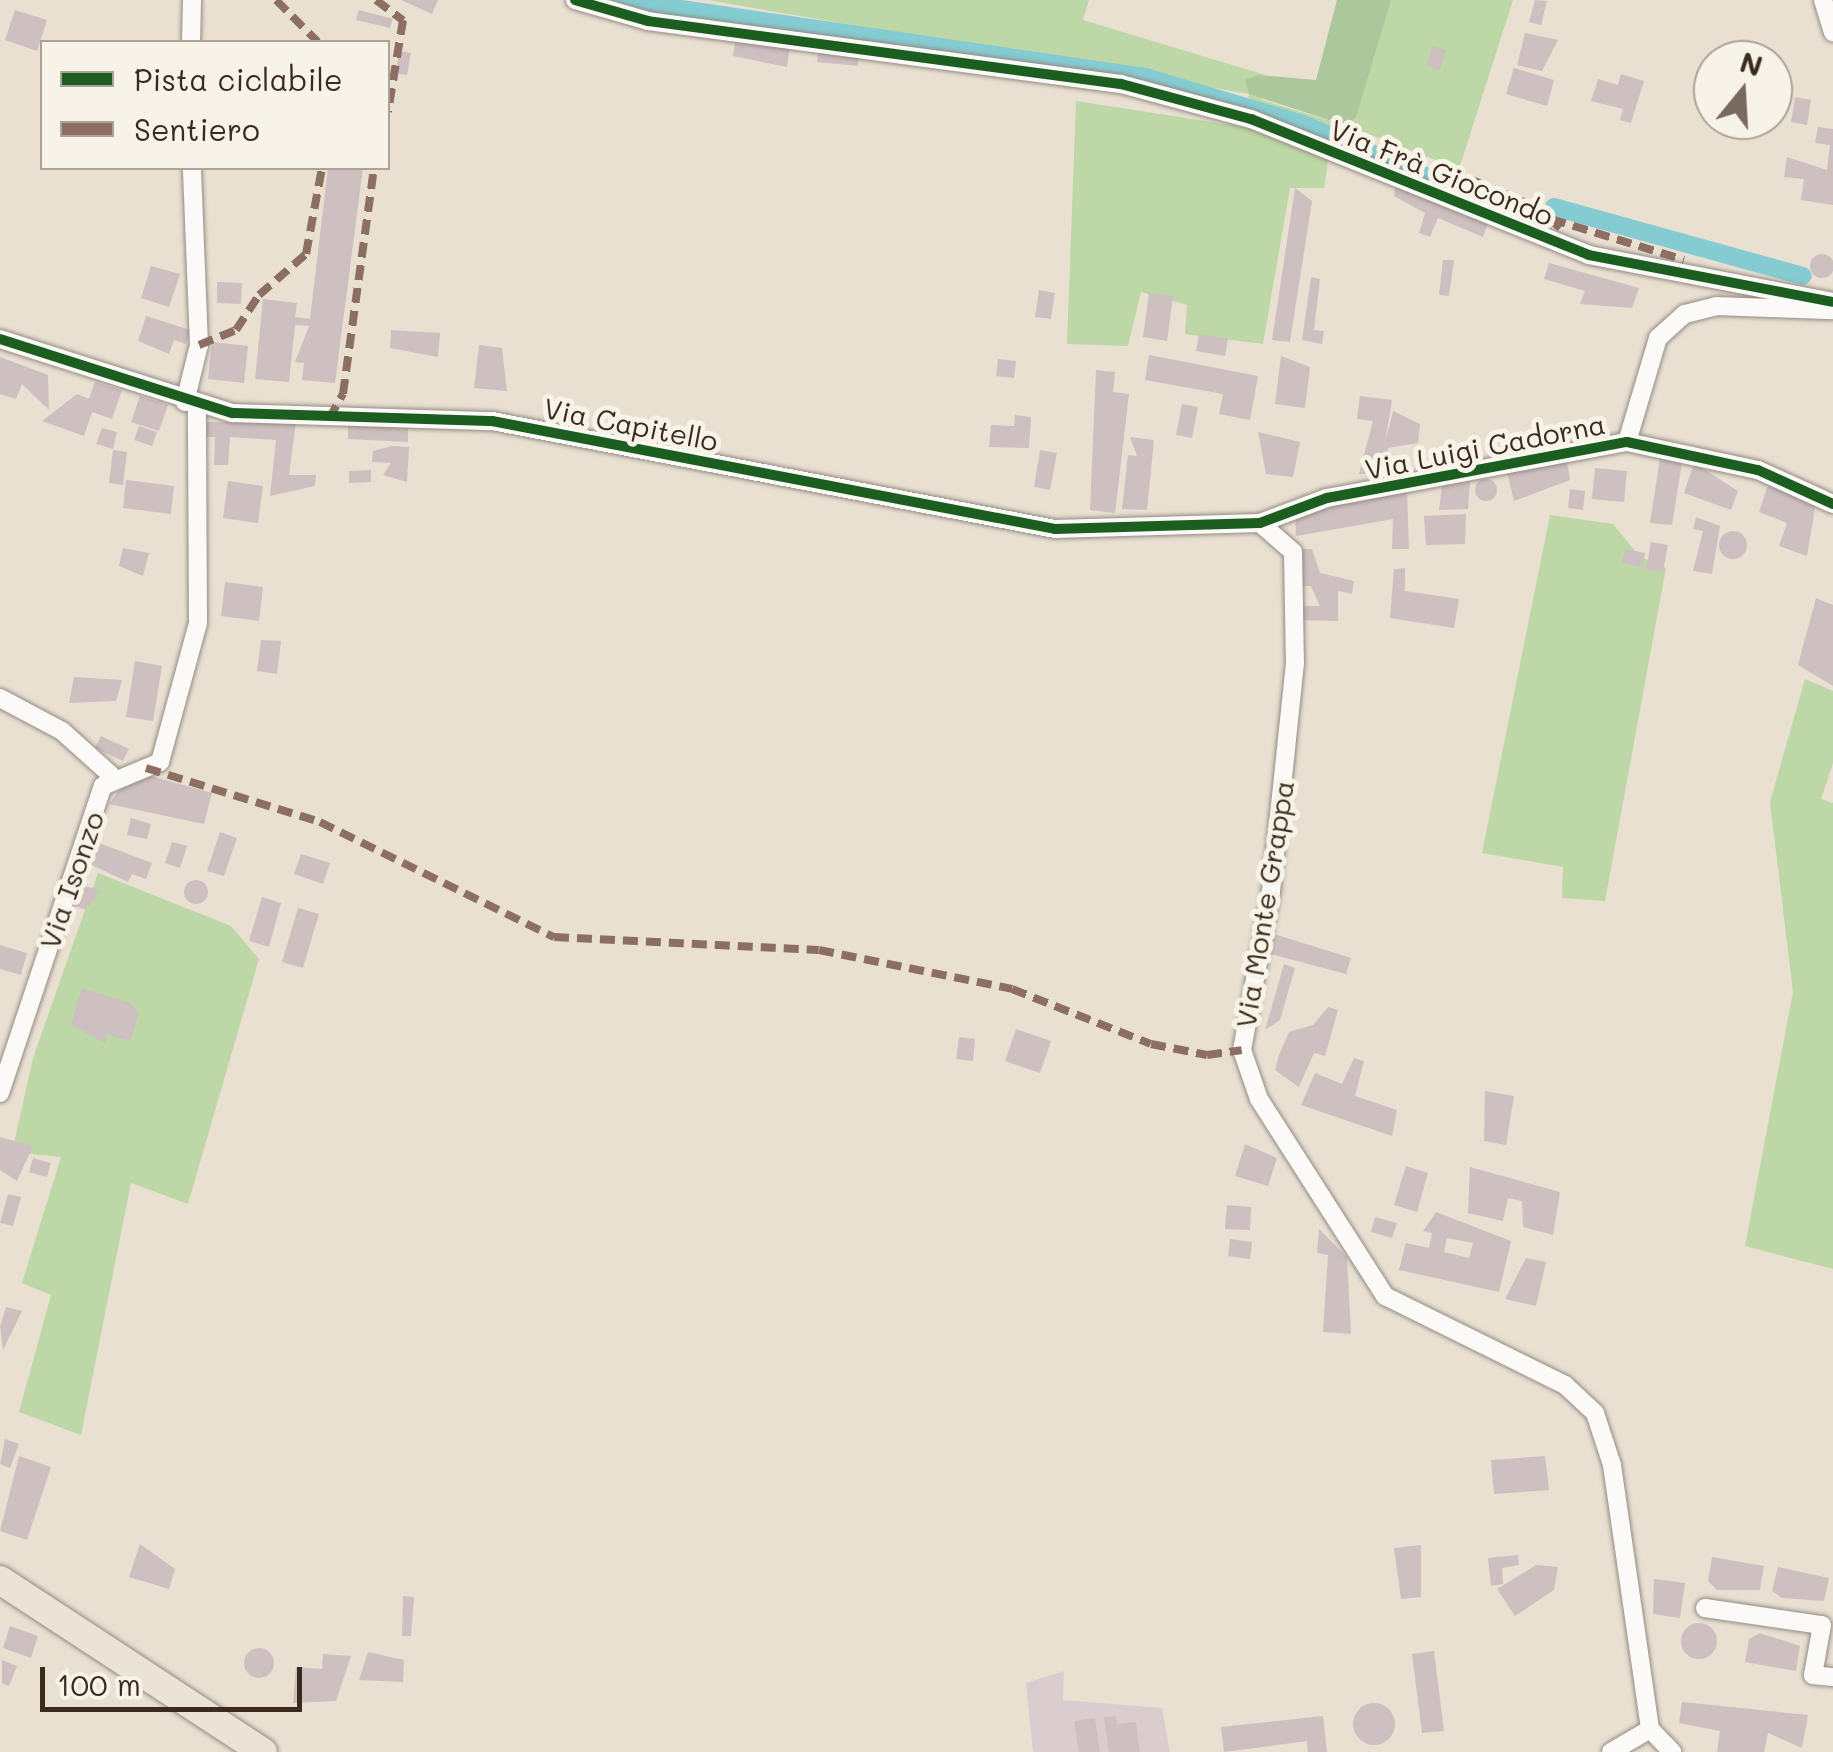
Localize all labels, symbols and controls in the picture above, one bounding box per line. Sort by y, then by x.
legend [40,40,390,170]
north arrow [1693,40,1793,140]
text: N [1736,43,1767,84]
text: Pista ciclabile [134,59,343,99]
text: Sentiero [134,109,260,149]
street label: Via Frà Giocondo [1325,112,1559,232]
street label: Via Capitello [541,391,721,457]
street label: Via Luigi Cadorna [1362,406,1608,486]
street label: Via Monte Grappa [1228,778,1300,1030]
street label: Via Isonzo [32,807,110,953]
scale bar [45,1647,308,1709]
text: 100 m [57,1664,141,1704]

